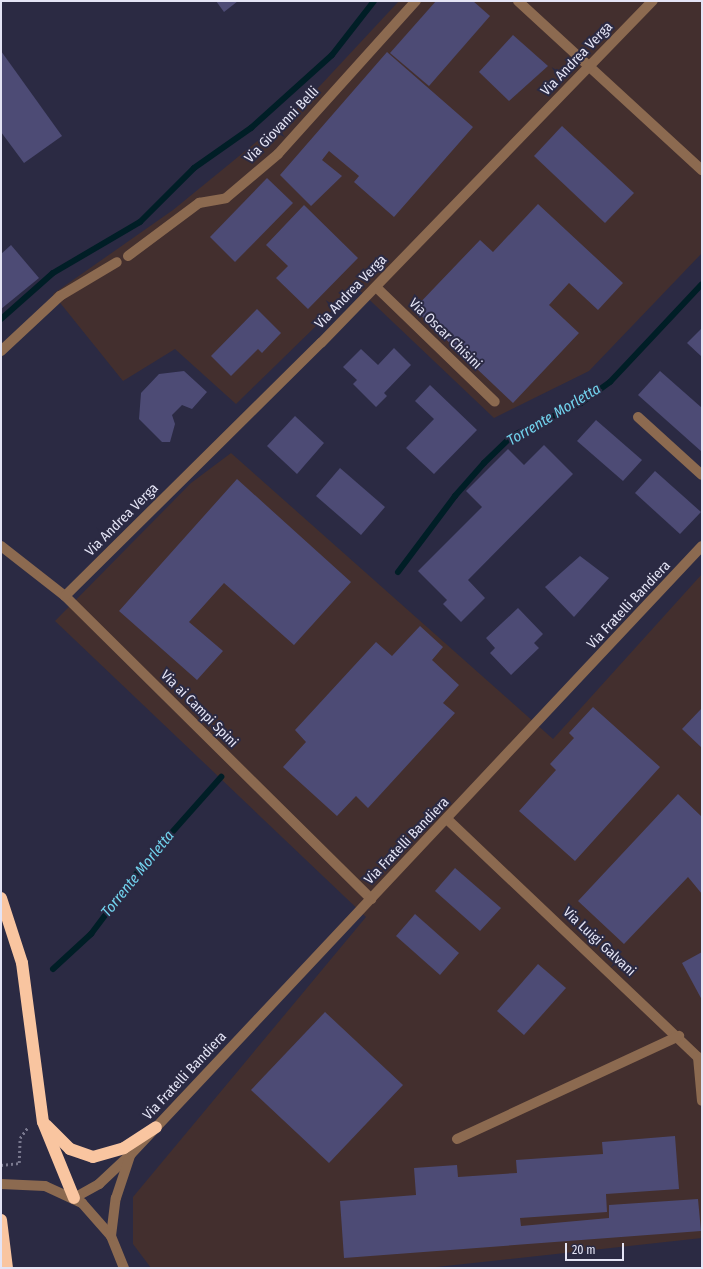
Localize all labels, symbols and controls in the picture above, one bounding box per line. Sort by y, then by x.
street label: Via Andrea Verga [538,19,616,99]
street label: Via Giovanni Belli [241,83,323,167]
street label: Via Andrea Verga [312,252,390,332]
street label: Via Oscar Chisini [405,295,485,373]
water label: Torrente Morletta [504,380,604,450]
street label: Via Andrea Verga [82,480,162,560]
street label: Via Fratelli Bandiera [584,557,674,653]
street label: Via ai Campi Spini [157,667,241,751]
street label: Via Fratelli Bandiera [361,794,453,888]
water label: Torrente Morletta [98,827,178,921]
street label: Via Luigi Galvani [559,904,639,980]
street label: Via Fratelli Bandiera [140,1028,230,1124]
scale bar [567,1235,626,1261]
text: 20 m [572,1243,596,1257]

